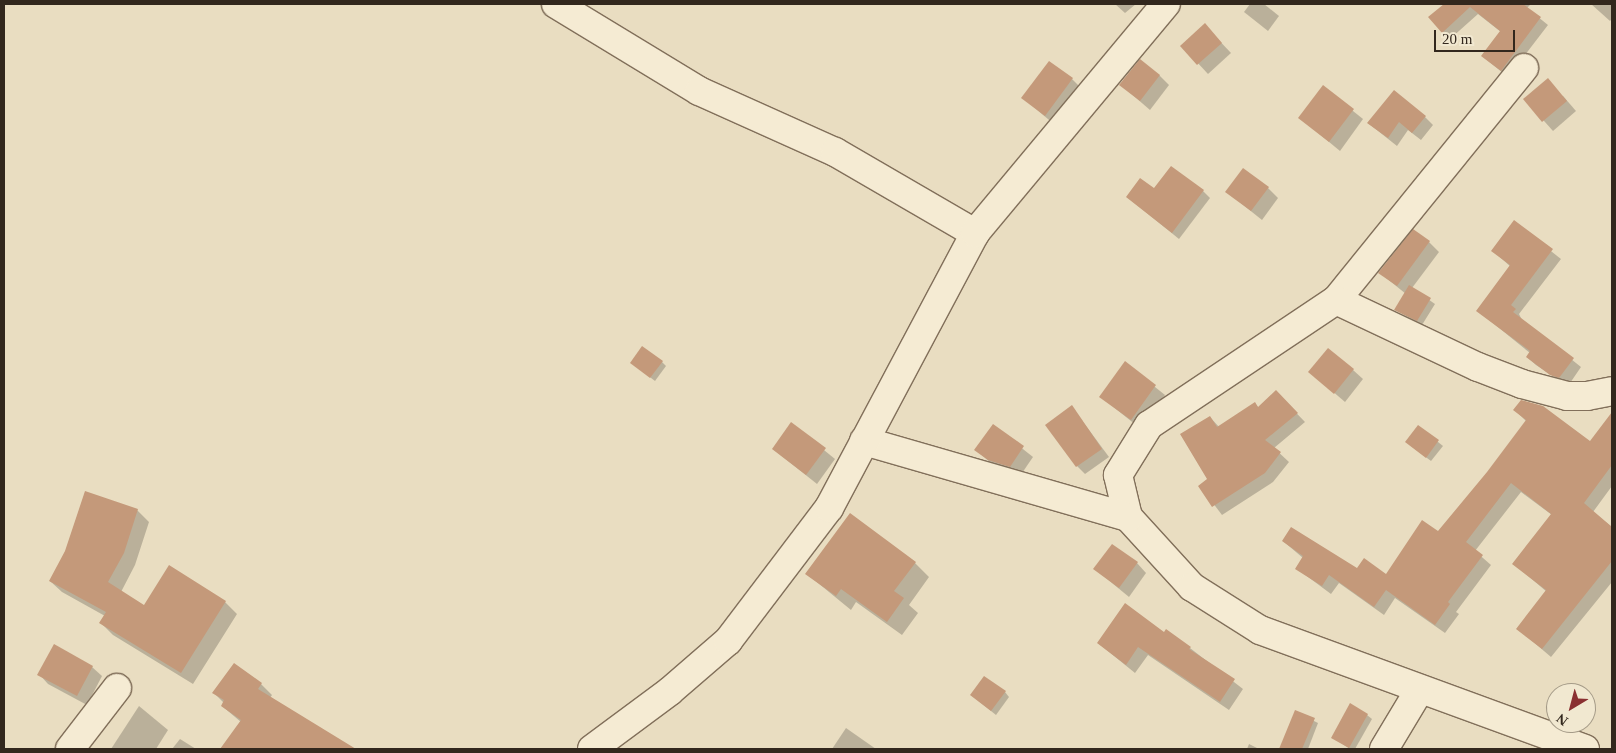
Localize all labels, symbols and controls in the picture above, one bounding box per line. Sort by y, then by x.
scale bar [1436,20,1517,52]
text: 20 m [1442,31,1472,47]
north arrow [1546,683,1596,733]
text: N [1554,711,1571,729]

